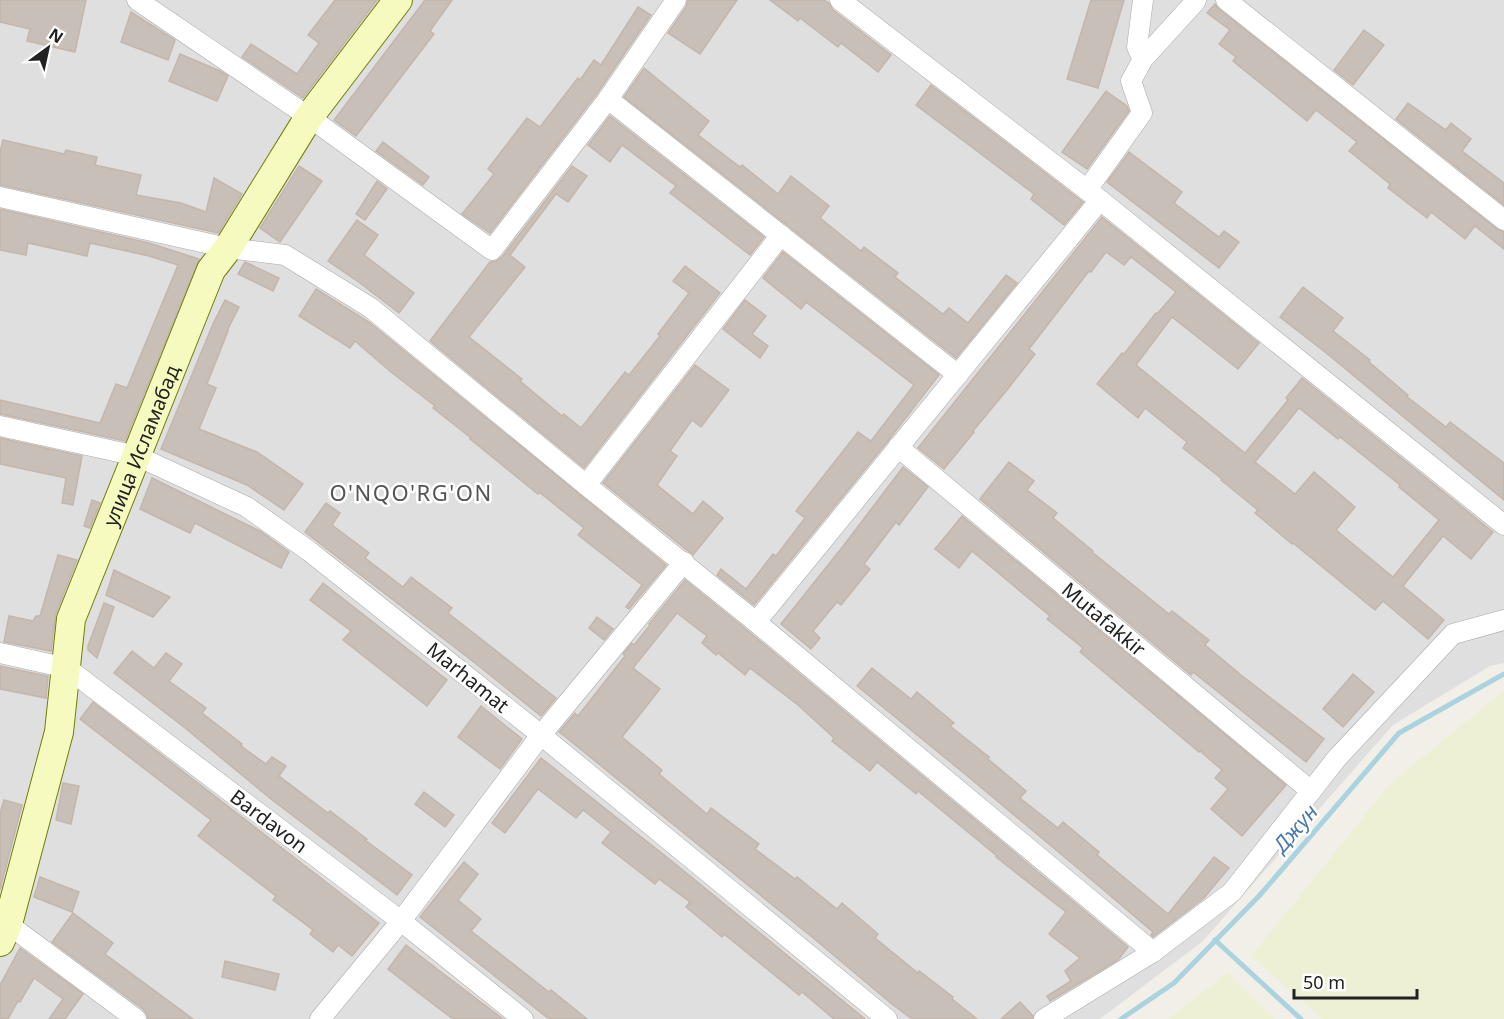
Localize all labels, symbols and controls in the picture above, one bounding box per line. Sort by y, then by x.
north arrow [18,18,78,78]
text: N [45,23,68,48]
street label: улица Исламабад [96,361,185,530]
district label: O'NQO'RG'ON [329,477,493,507]
street label: Mutafakkir [1056,576,1152,662]
street label: Marhamat [421,636,515,718]
street label: Bardavon [225,783,313,859]
water label: Джун [1265,798,1324,860]
scale bar [1294,962,1417,1000]
text: 50 m [1303,970,1345,994]

